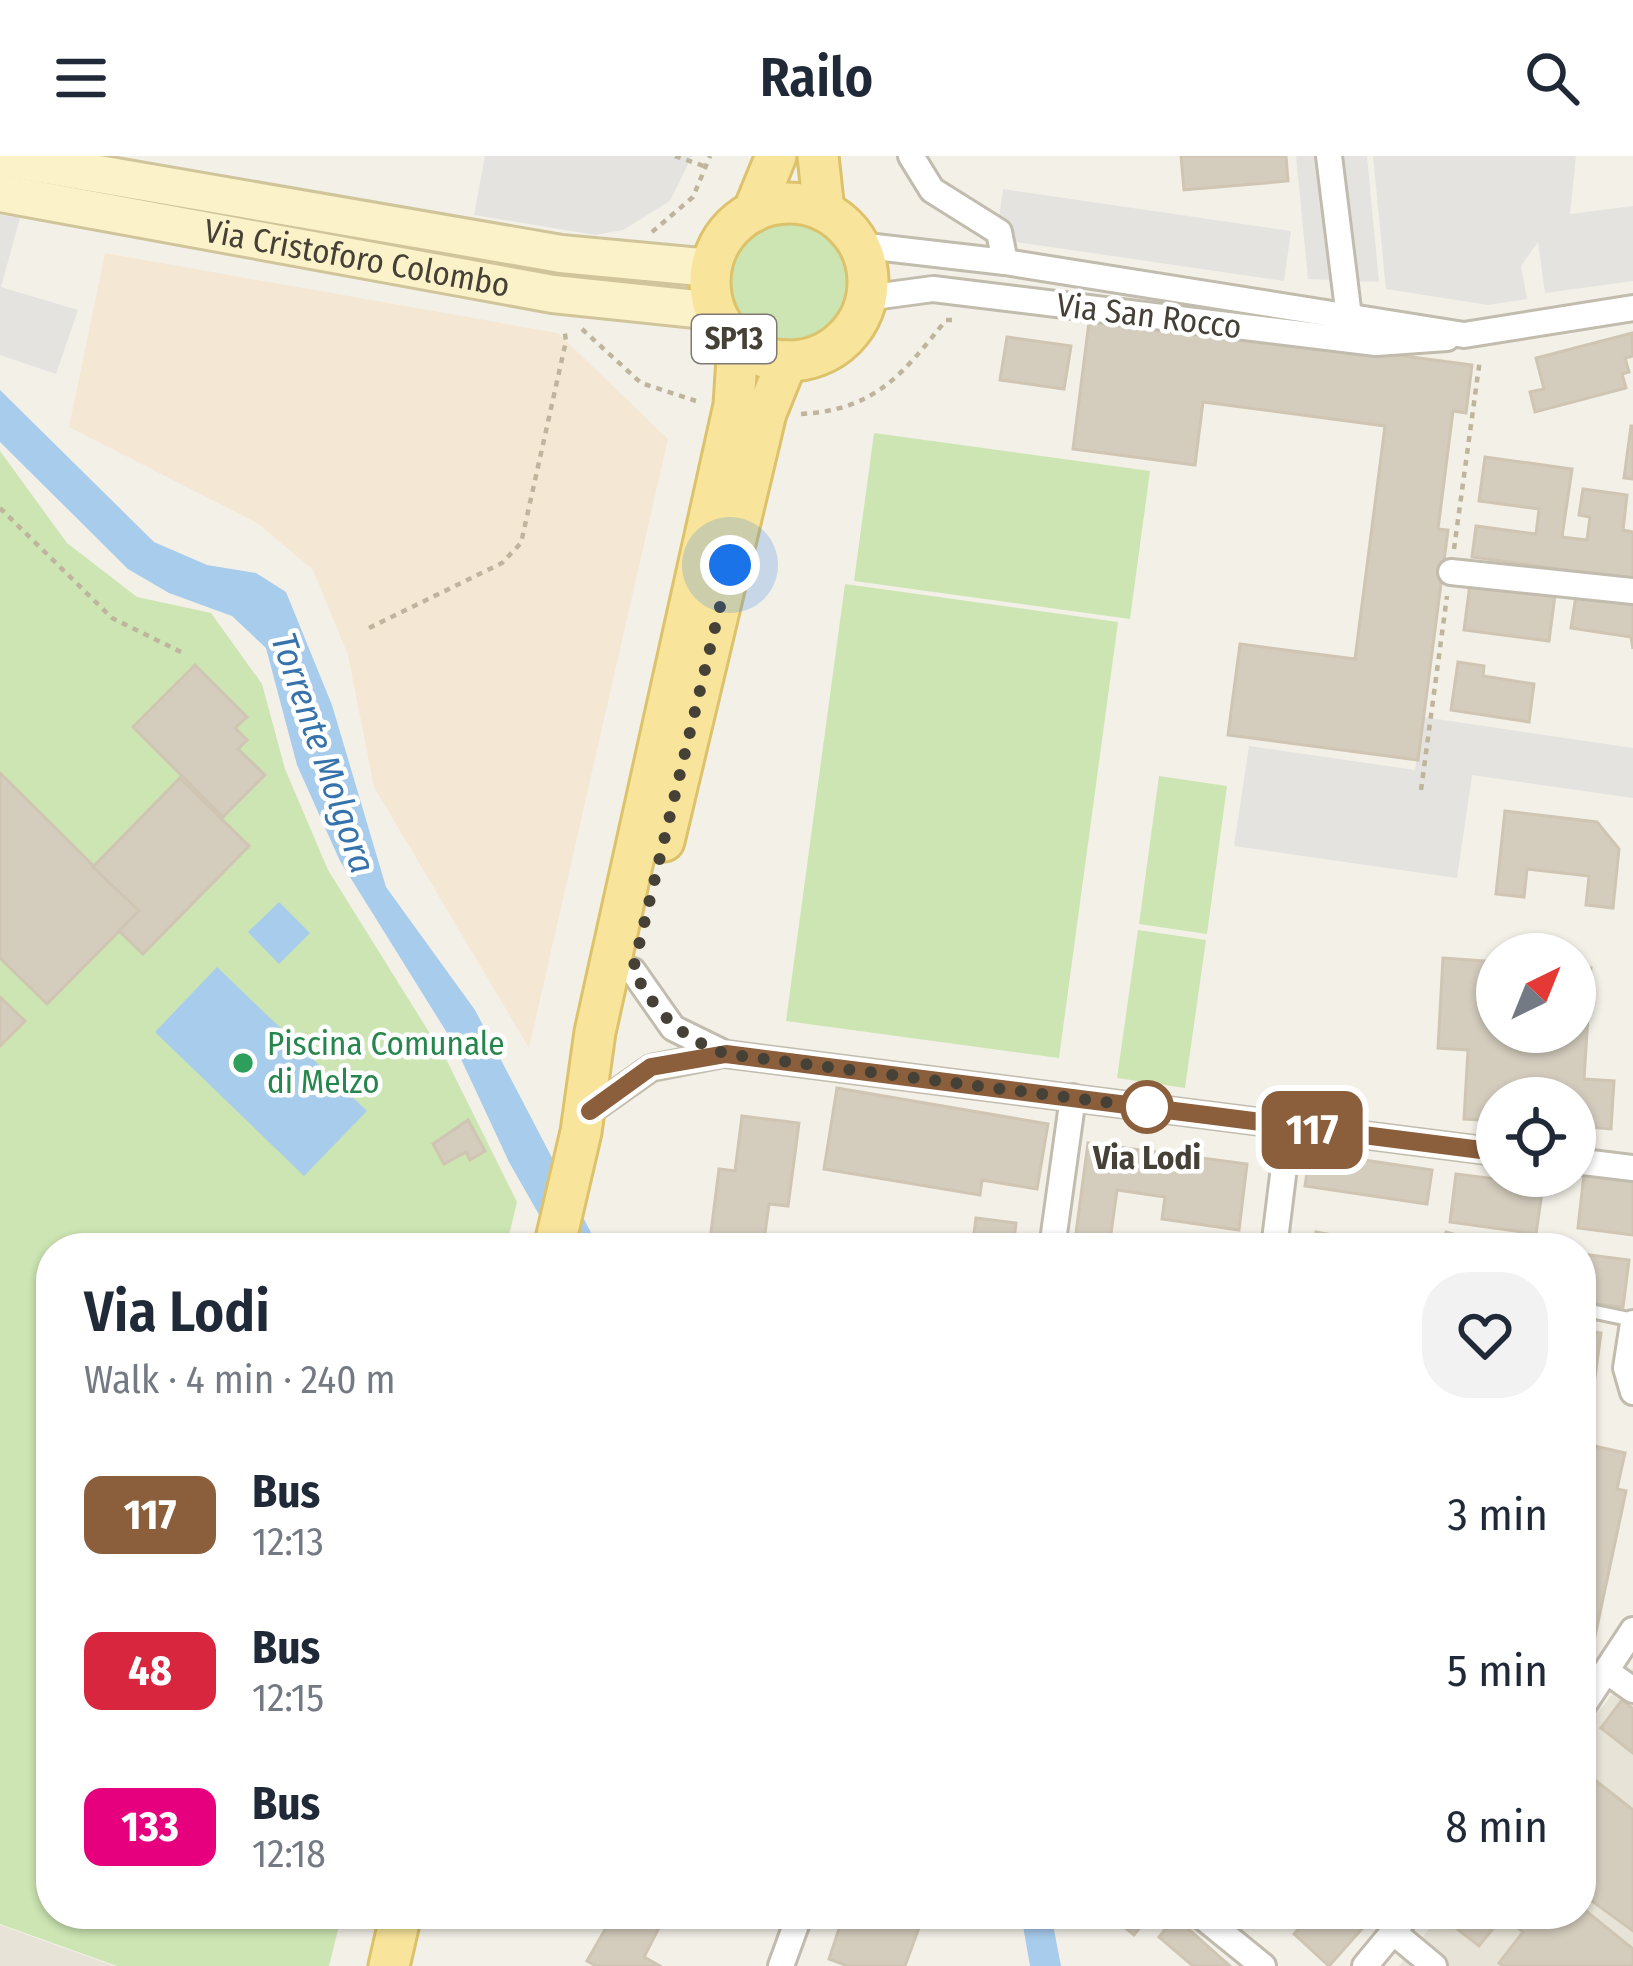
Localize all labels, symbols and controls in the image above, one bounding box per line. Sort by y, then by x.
icon: menu [48,45,114,111]
icon: search [1519,45,1585,111]
text: Railo [760,46,873,110]
street label: Via Cristoforo Colombo [201,211,513,306]
street label: Via San Rocco [1054,285,1244,347]
road number: SP13 [692,315,776,363]
your location [700,535,760,595]
water label: Torrente Molgora [261,627,385,879]
north arrow [1476,933,1596,1053]
map controls [1476,933,1596,1197]
place label: Piscina Comunale di Melzo [267,1024,505,1102]
marker: Piscina Comunale di Melzo [230,1050,256,1076]
button: locate [1476,1077,1596,1197]
marker: Via Lodi [1122,1082,1172,1132]
line badge: 117 [1243,1091,1381,1169]
text: 117 [1286,1105,1338,1155]
place label: Via Lodi [1092,1138,1201,1178]
button: heart [1422,1272,1548,1398]
text: Via Lodi [84,1278,270,1346]
text: Walk · 4 min · 240 m [84,1357,396,1403]
text: Bus [252,1465,320,1519]
text: 3 min [1447,1488,1548,1542]
text: 117 [124,1490,176,1540]
text: 12:13 [252,1519,324,1565]
text: Bus [252,1621,320,1675]
text: 5 min [1447,1644,1548,1698]
text: 48 [128,1646,172,1696]
text: 12:15 [252,1675,324,1721]
text: Bus [252,1777,320,1831]
text: 8 min [1445,1800,1548,1854]
text: 133 [121,1802,179,1852]
text: 12:18 [252,1831,326,1877]

